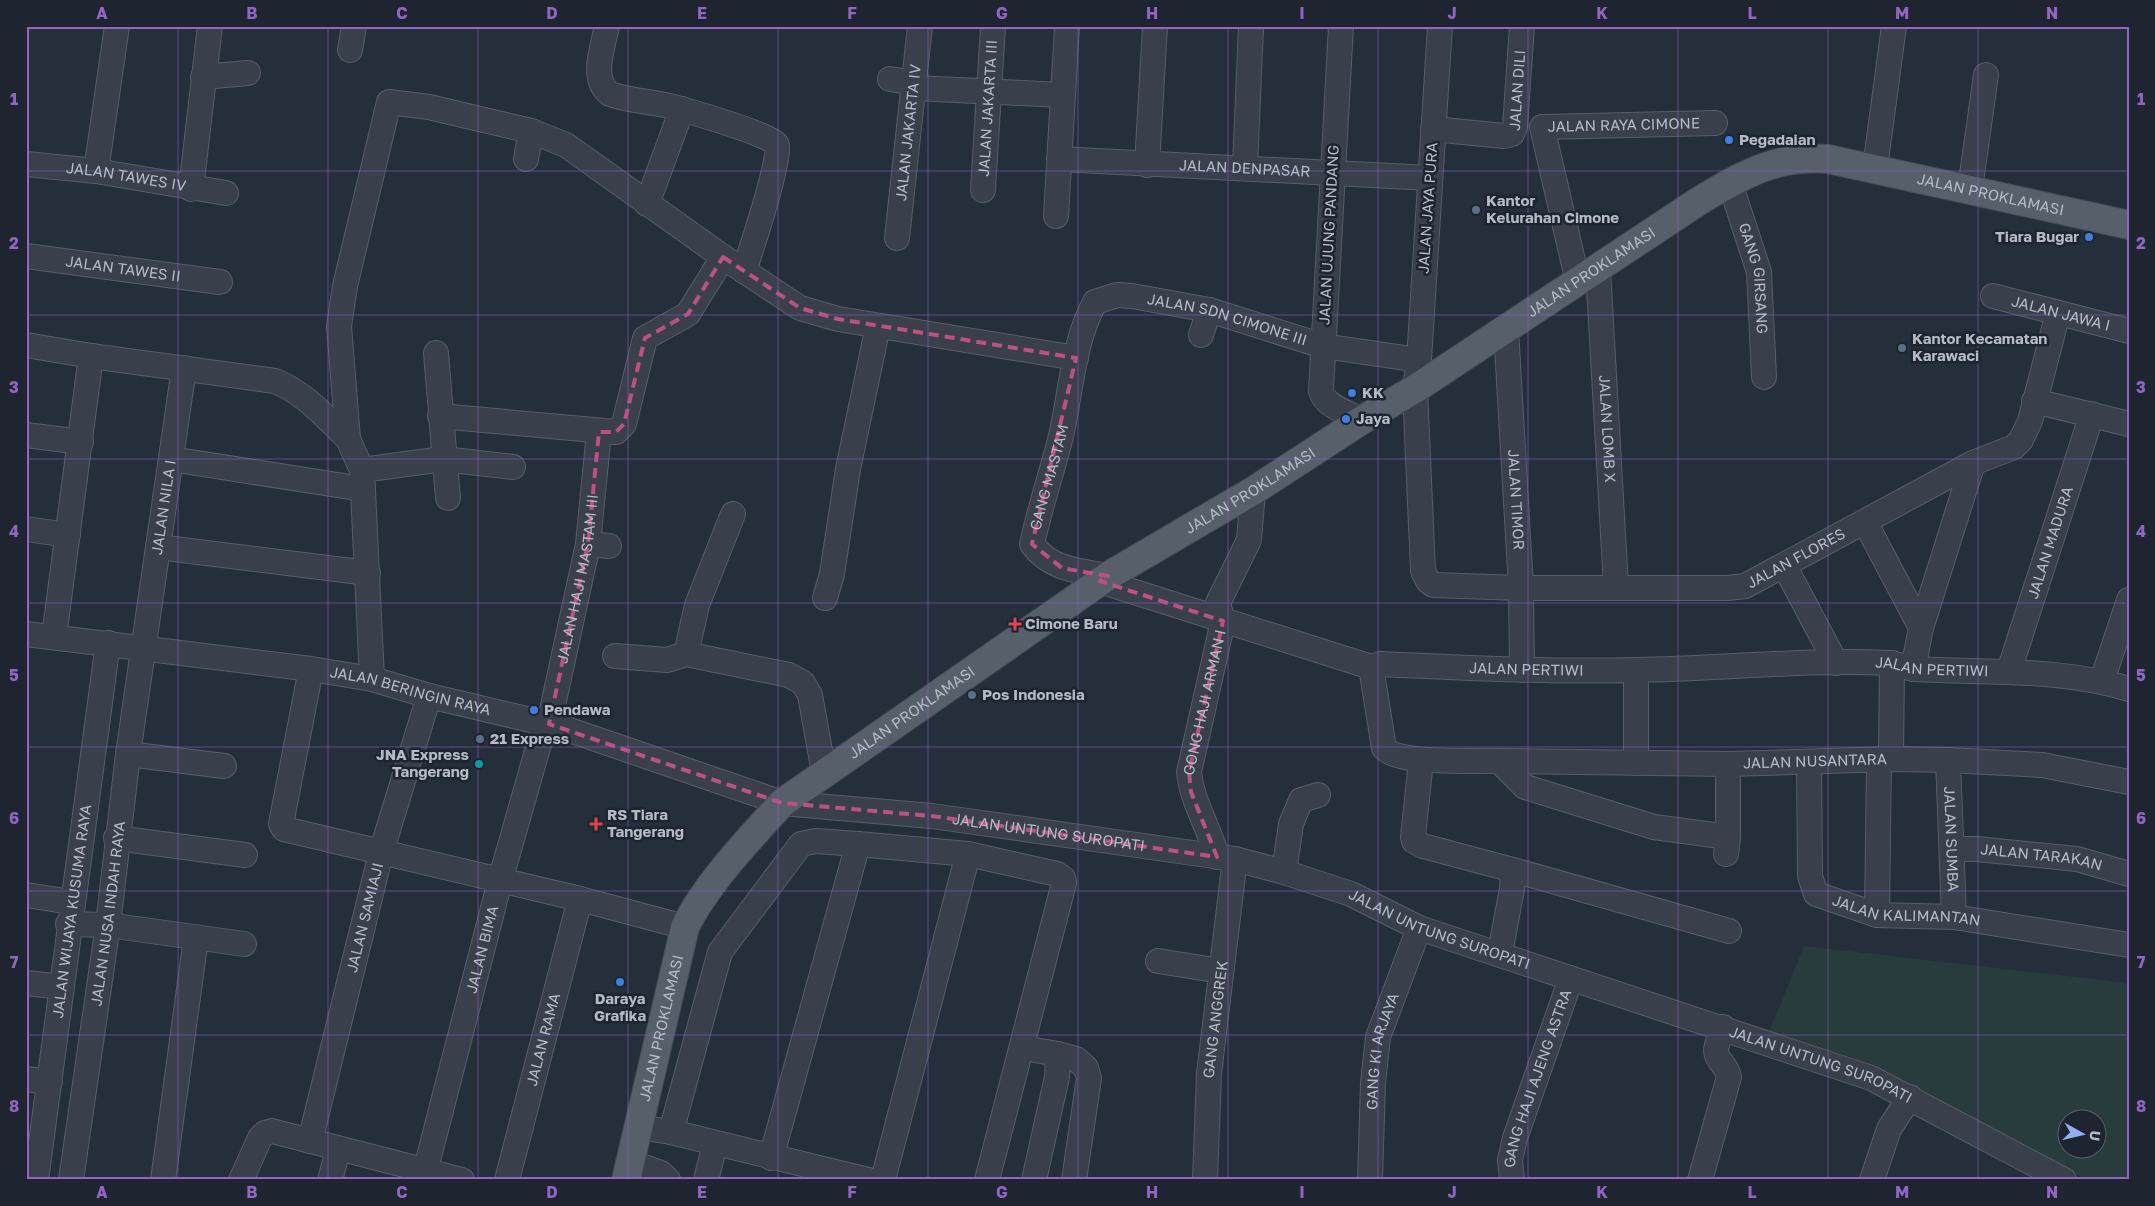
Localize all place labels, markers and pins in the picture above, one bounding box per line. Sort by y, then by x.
place label: Pegadaian [1739,130,1816,148]
marker: Pegadaian [1723,134,1735,146]
place label: Kantor Kelurahan Cimone [1486,191,1619,226]
marker: Kantor Kelurahan Cimone [1470,204,1482,216]
place label: Tiara Bugar [1995,227,2079,245]
marker: Tiara Bugar [2083,231,2095,243]
place label: Kantor Kecamatan Karawaci [1912,329,2047,364]
marker: Kantor Kecamatan Karawaci [1896,342,1908,354]
place label: KK [1362,383,1384,401]
marker: KK [1346,387,1358,399]
place label: Jaya [1356,409,1390,427]
marker: Jaya [1340,413,1352,425]
place label: Cimone Baru [1025,614,1118,632]
marker: Cimone Baru [1009,618,1021,630]
place label: Pos Indonesia [982,685,1085,703]
marker: Pos Indonesia [966,689,978,701]
place label: Pendawa [544,700,611,718]
marker: Pendawa [528,704,540,716]
place label: 21 Express [490,729,569,747]
marker: 21 Express [474,733,486,745]
place label: JNA Express Tangerang [376,745,469,780]
marker: JNA Express Tangerang [473,758,485,770]
place label: RS Tiara Tangerang [607,805,684,840]
marker: RS Tiara Tangerang [589,817,603,831]
marker: Daraya Grafika [614,976,626,988]
place label: Daraya Grafika [594,989,646,1024]

